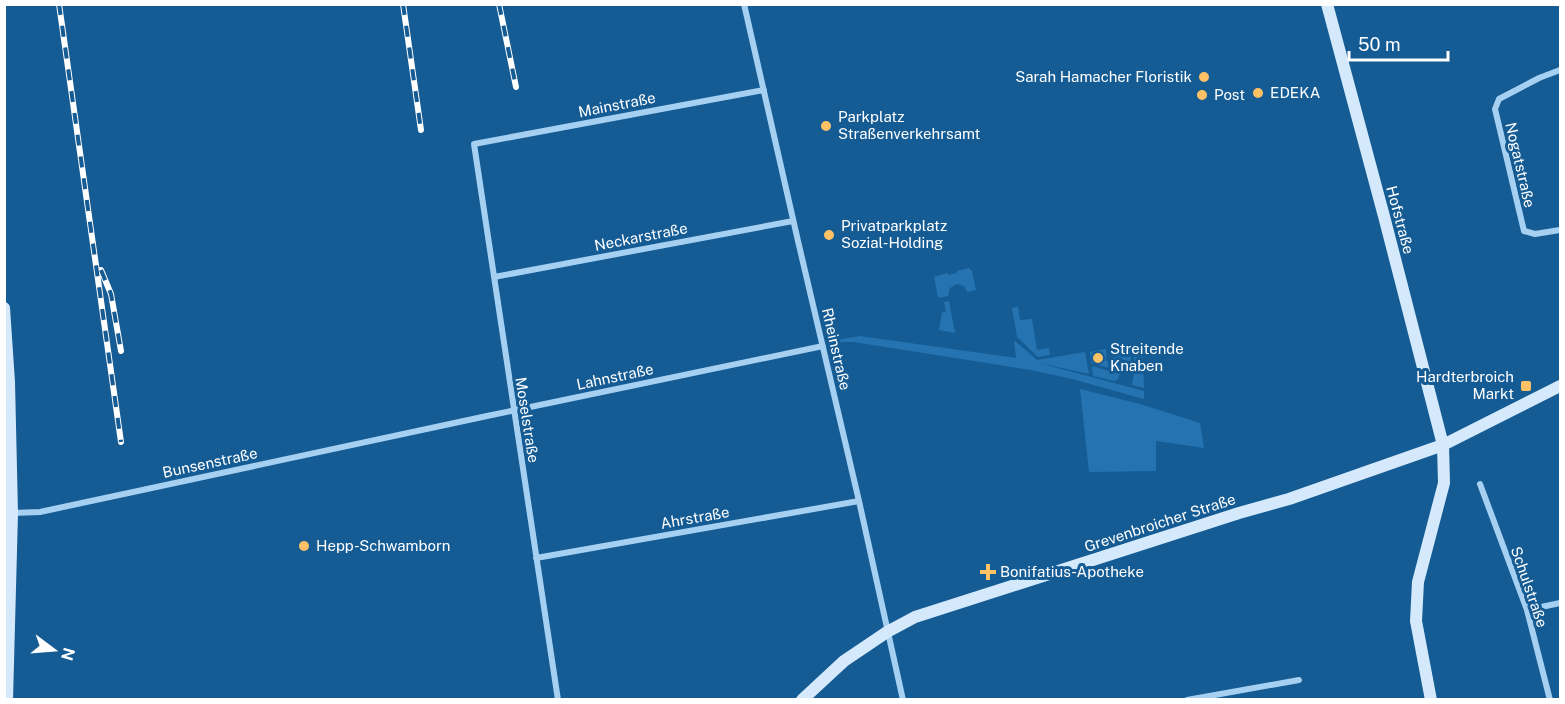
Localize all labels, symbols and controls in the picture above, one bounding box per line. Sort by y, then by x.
scale bar [1349,24,1448,62]
text: 50 m [1358,34,1401,55]
place label: Sarah Hamacher Floristik [1015,68,1192,85]
marker: Sarah Hamacher Floristik [1197,70,1211,84]
place label: EDEKA [1270,84,1321,101]
place label: Post [1214,86,1245,103]
marker: EDEKA [1251,86,1265,100]
marker: Post [1195,88,1209,102]
street label: Mainstraße [577,89,657,120]
place label: Parkplatz Straßenverkehrsamt [838,108,981,142]
marker: Parkplatz Straßenverkehrsamt [819,119,833,133]
street label: Nogatstraße [1502,121,1539,209]
street label: Hofstraße [1383,184,1418,256]
place label: Privatparkplatz Sozial-Holding [841,217,947,251]
street label: Neckarstraße [593,219,689,254]
marker: Privatparkplatz Sozial-Holding [822,228,836,242]
street label: Rheinstraße [819,306,854,392]
place label: Streitende Knaben [1110,340,1184,374]
marker: Streitende Knaben [1091,351,1105,365]
street label: Lahnstraße [575,360,655,393]
place label: Hardterbroich Markt [1416,368,1514,402]
street label: Moselstraße [512,376,543,464]
marker: Hardterbroich Markt [1519,379,1533,393]
street label: Bunsenstraße [161,444,259,481]
street label: Grevenbroicher Straße [1082,490,1238,555]
street label: Ahrstraße [659,503,731,532]
place label: Hepp-Schwamborn [316,537,450,554]
marker: Hepp-Schwamborn [297,539,311,553]
street label: Schulstraße [1508,544,1551,629]
place label: Bonifatius-Apotheke [1000,563,1144,580]
marker: Bonifatius-Apotheke [981,565,995,579]
north arrow [24,620,84,680]
text: N [57,645,79,663]

